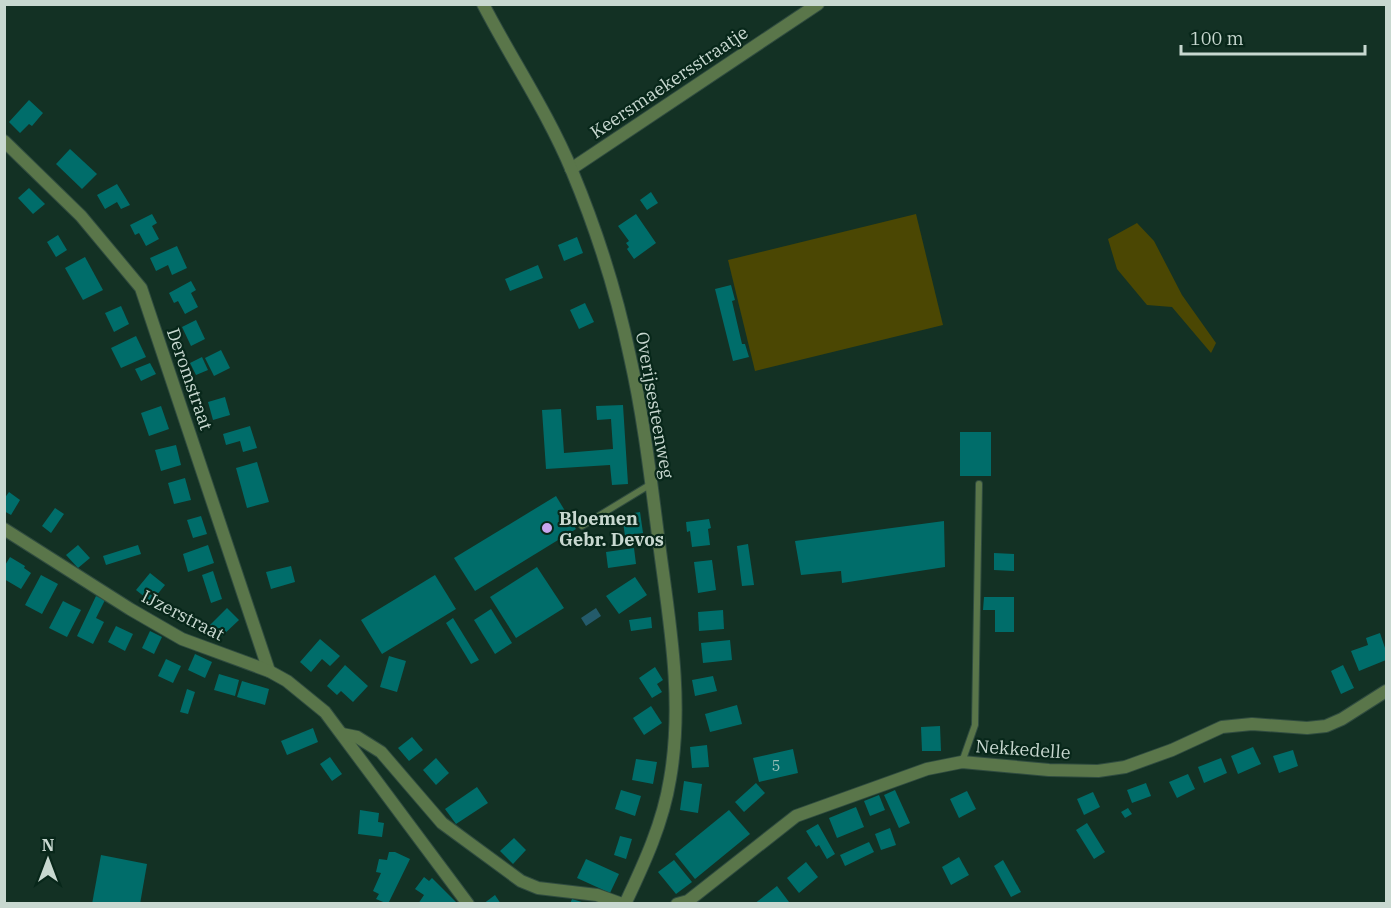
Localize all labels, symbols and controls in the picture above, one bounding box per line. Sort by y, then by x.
scale bar [1181,18,1366,56]
street label: Keersmaekersstraatje [586,21,752,143]
text: 100 m [1190,27,1244,50]
street label: Deromstraat [162,325,218,433]
street label: Overijsesteenweg [631,330,679,480]
place label: Bloemen Gebr. Devos [559,507,664,551]
marker: Bloemen Gebr. Devos [540,521,554,535]
street label: IJzerstraat [138,584,228,646]
street label: Nekkedelle [975,734,1071,764]
house number: 5 [771,756,781,775]
north arrow [18,830,78,890]
text: N [42,835,54,855]

